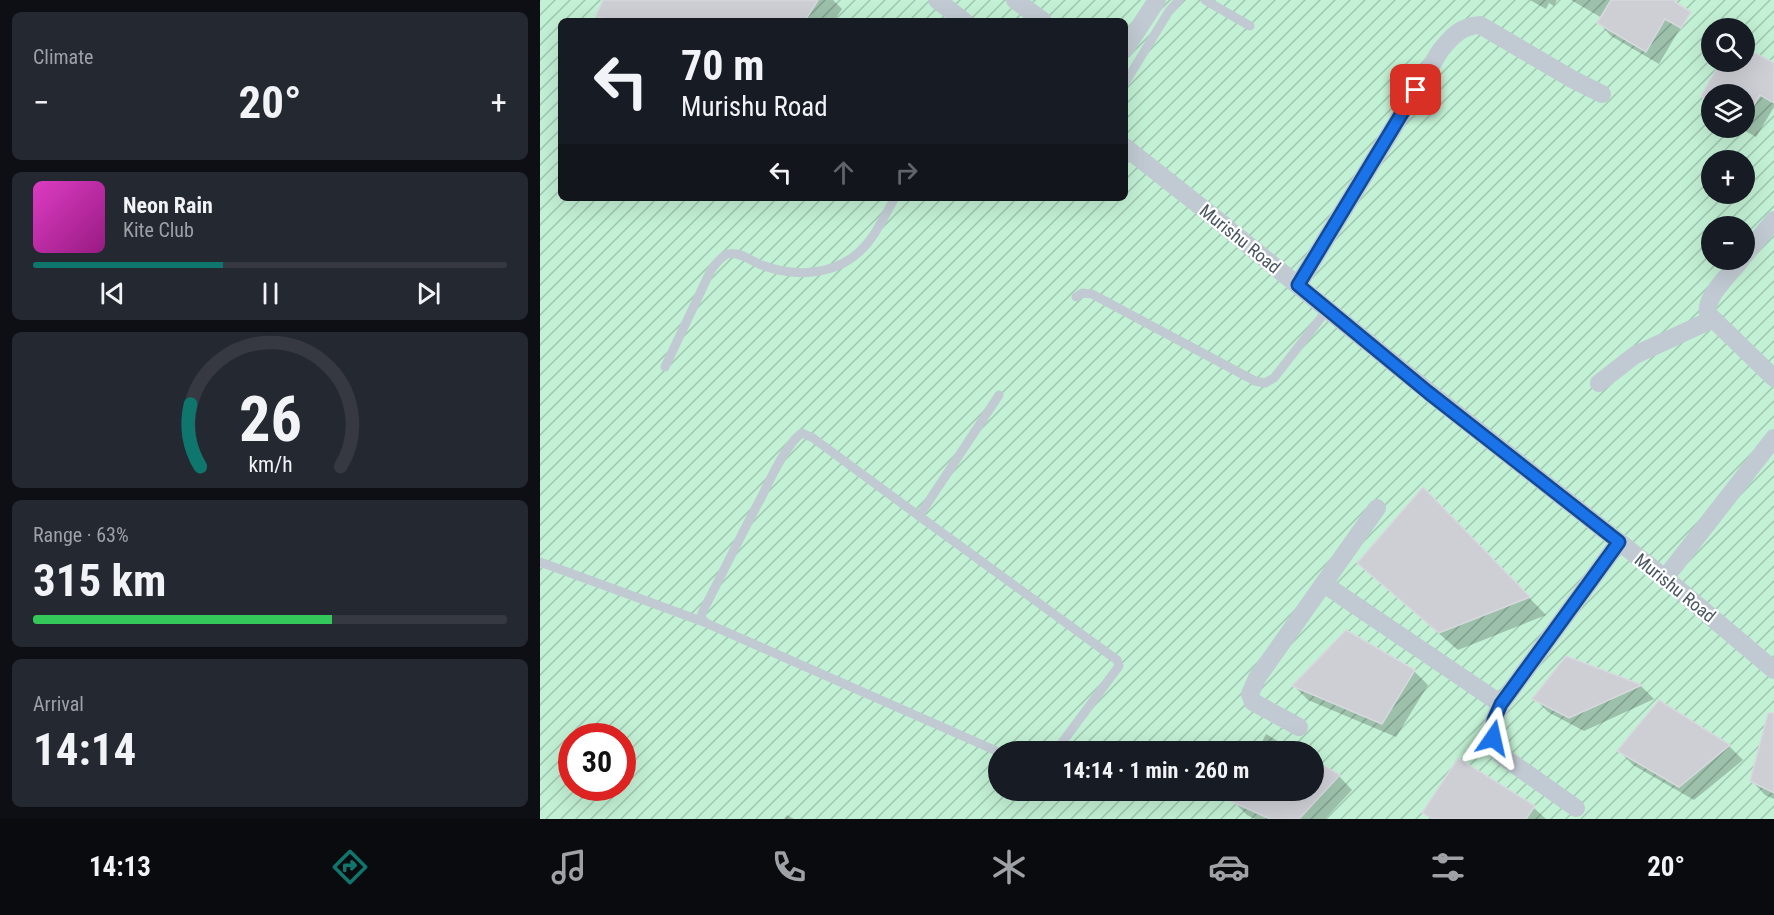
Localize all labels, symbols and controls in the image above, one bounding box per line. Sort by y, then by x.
map controls [1701,18,1755,270]
button: search [1701,18,1755,72]
text: 70 m [681,41,764,90]
icon: left [582,42,660,120]
text: Climate [33,45,93,69]
pin [1390,64,1441,115]
icon: arrive [1399,73,1432,106]
text: 20° [239,76,302,129]
text: − [33,83,50,122]
text: + [491,83,507,122]
button: layers [1701,84,1755,138]
text: Murishu Road [681,91,828,123]
button: + [1701,150,1755,204]
icon: left [764,156,797,189]
icon: ahead [827,156,860,189]
icon: right [890,156,923,189]
text: Neon Rain [123,193,213,218]
street label: Murishu Road [1196,200,1285,278]
button: − [1701,216,1755,270]
text: Kite Club [123,218,194,242]
icon: previous [96,277,129,310]
icon: pause [254,277,287,310]
icon: next [412,277,445,310]
text: 26 [238,383,302,456]
text: km/h [248,452,292,477]
text: Range · 63% [33,523,129,547]
street label: Murishu Road [1631,549,1720,627]
text: 315 km [33,554,166,607]
text: Arrival [33,692,84,716]
position arrow [1461,706,1525,770]
text: 14:14 [33,723,136,776]
speed limit sign: 30 [558,723,636,801]
text: 14:14 · 1 min · 260 m [1063,758,1249,783]
icon: directions [329,846,371,888]
icon: music [548,846,590,888]
icon: phone [768,846,810,888]
icon: climate [988,846,1030,888]
icon: car [1208,846,1250,888]
icon: filters [1427,846,1469,888]
text: 14:13 [89,851,151,883]
text: 20° [1647,851,1685,883]

